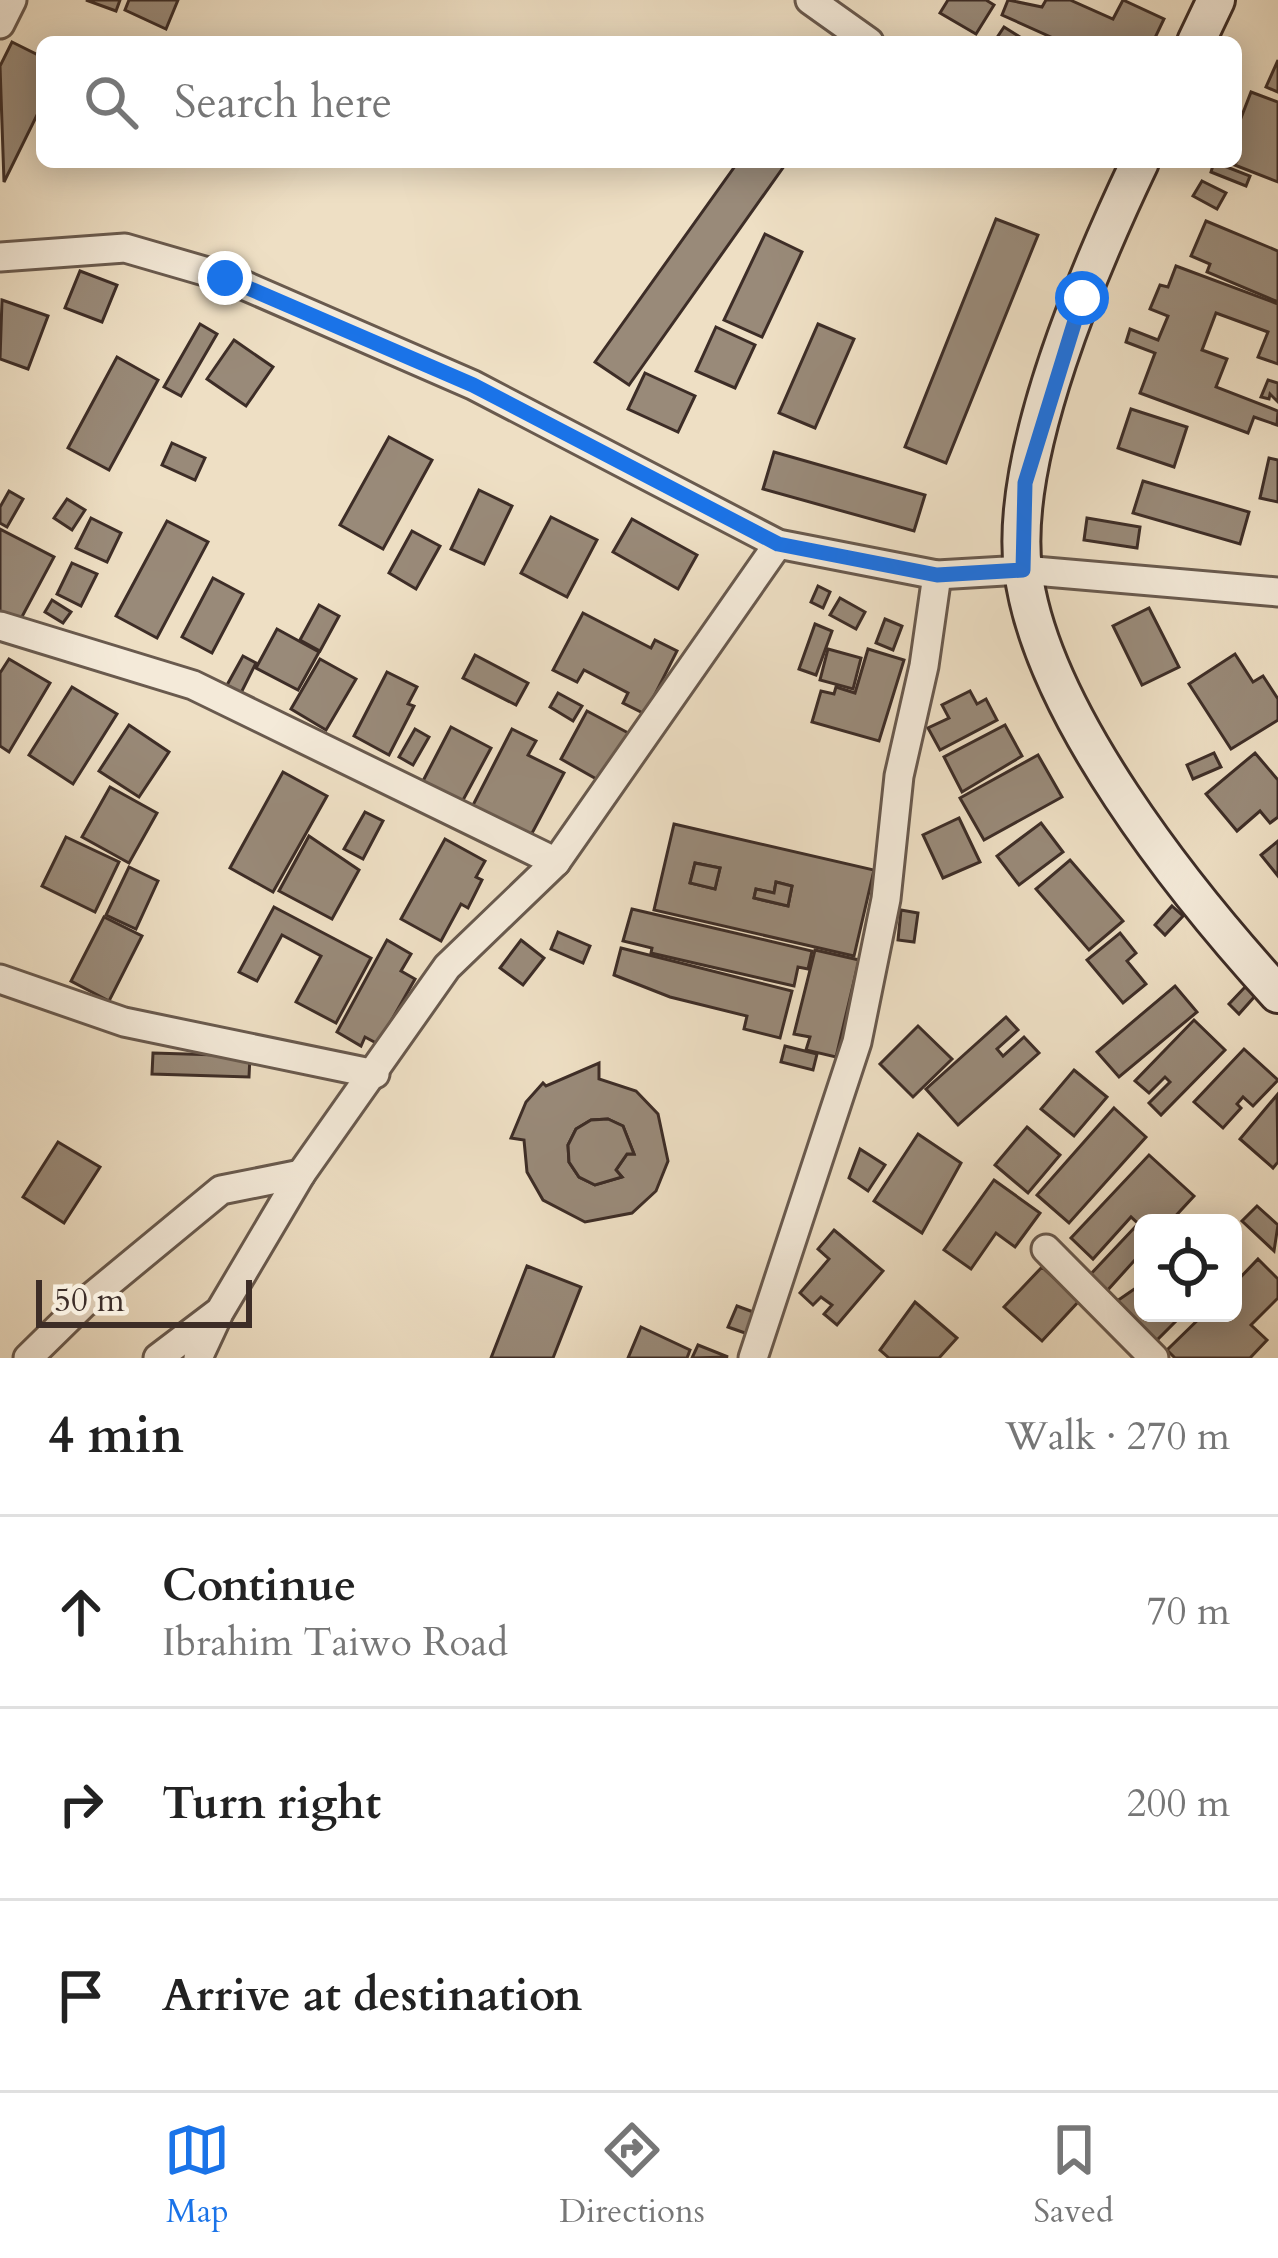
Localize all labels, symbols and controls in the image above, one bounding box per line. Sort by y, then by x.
search box [36,36,1242,168]
icon: search [78,69,144,135]
text: Search here [174,72,392,133]
route end [198,251,252,305]
route start [1055,271,1109,325]
map controls [1134,1214,1242,1322]
button: locate [1134,1214,1242,1322]
scale bar [36,1274,252,1327]
text: 50 m [54,1278,125,1323]
text: 4 min [48,1401,184,1471]
text: Walk · 270 m [1005,1410,1230,1463]
text: Continue [162,1555,356,1616]
icon: ahead [48,1579,114,1645]
text: 70 m [1147,1585,1230,1638]
text: Ibrahim Taiwo Road [162,1616,508,1669]
icon: right [48,1771,114,1837]
text: Turn right [162,1773,381,1834]
text: 200 m [1127,1777,1230,1830]
icon: arrive [48,1963,114,2029]
text: Arrive at destination [162,1965,582,2026]
tab: Map [164,2117,230,2234]
tab: Directions [559,2117,705,2234]
tab: Saved [1034,2117,1114,2234]

